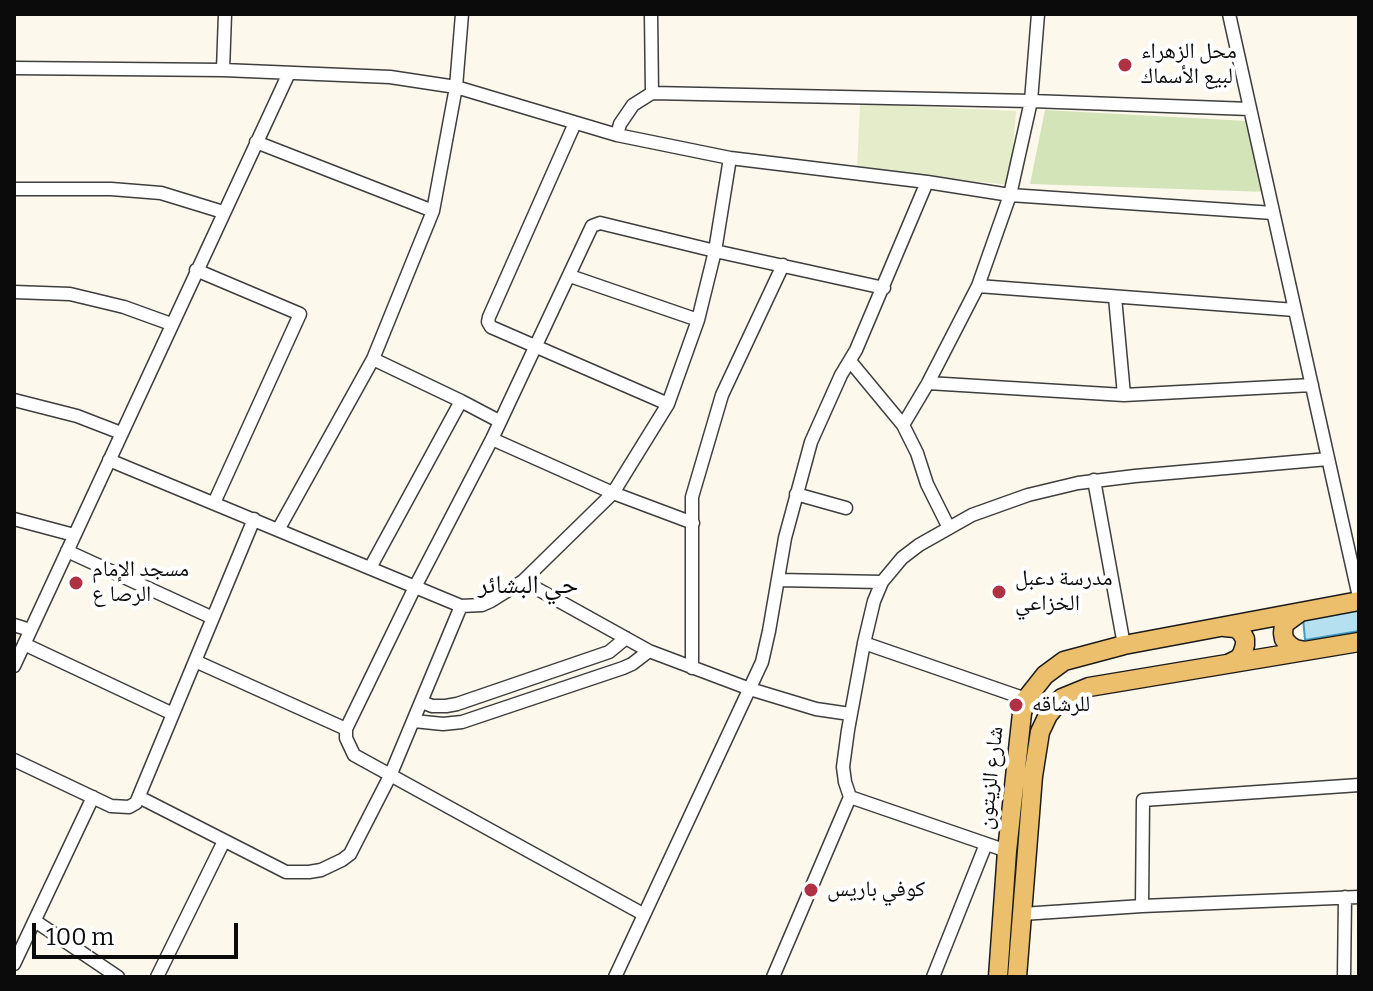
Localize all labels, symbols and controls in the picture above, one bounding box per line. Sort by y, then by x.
place label: محل الزهراء لبيع الأسماك [1141,39,1237,90]
marker: محل الزهراء لبيع الأسماك [1116,56,1134,74]
place label: مسجد الإمام الرصا ع [92,557,189,608]
place label: مدرسة دعبل الخزاعي [1015,566,1112,618]
district label: حي البشائر [478,570,578,602]
marker: مسجد الإمام الرصا ع [67,574,85,592]
marker: مدرسة دعبل الخزاعي [990,583,1008,601]
place label: للرشاقه [1032,692,1090,718]
marker: للرشاقه [1007,696,1025,714]
street label: شارع الزيتون [972,725,1010,831]
place label: كوفي باريس [827,877,925,903]
marker: كوفي باريس [802,881,820,899]
scale bar [36,907,242,957]
text: 100 m [46,923,114,951]

